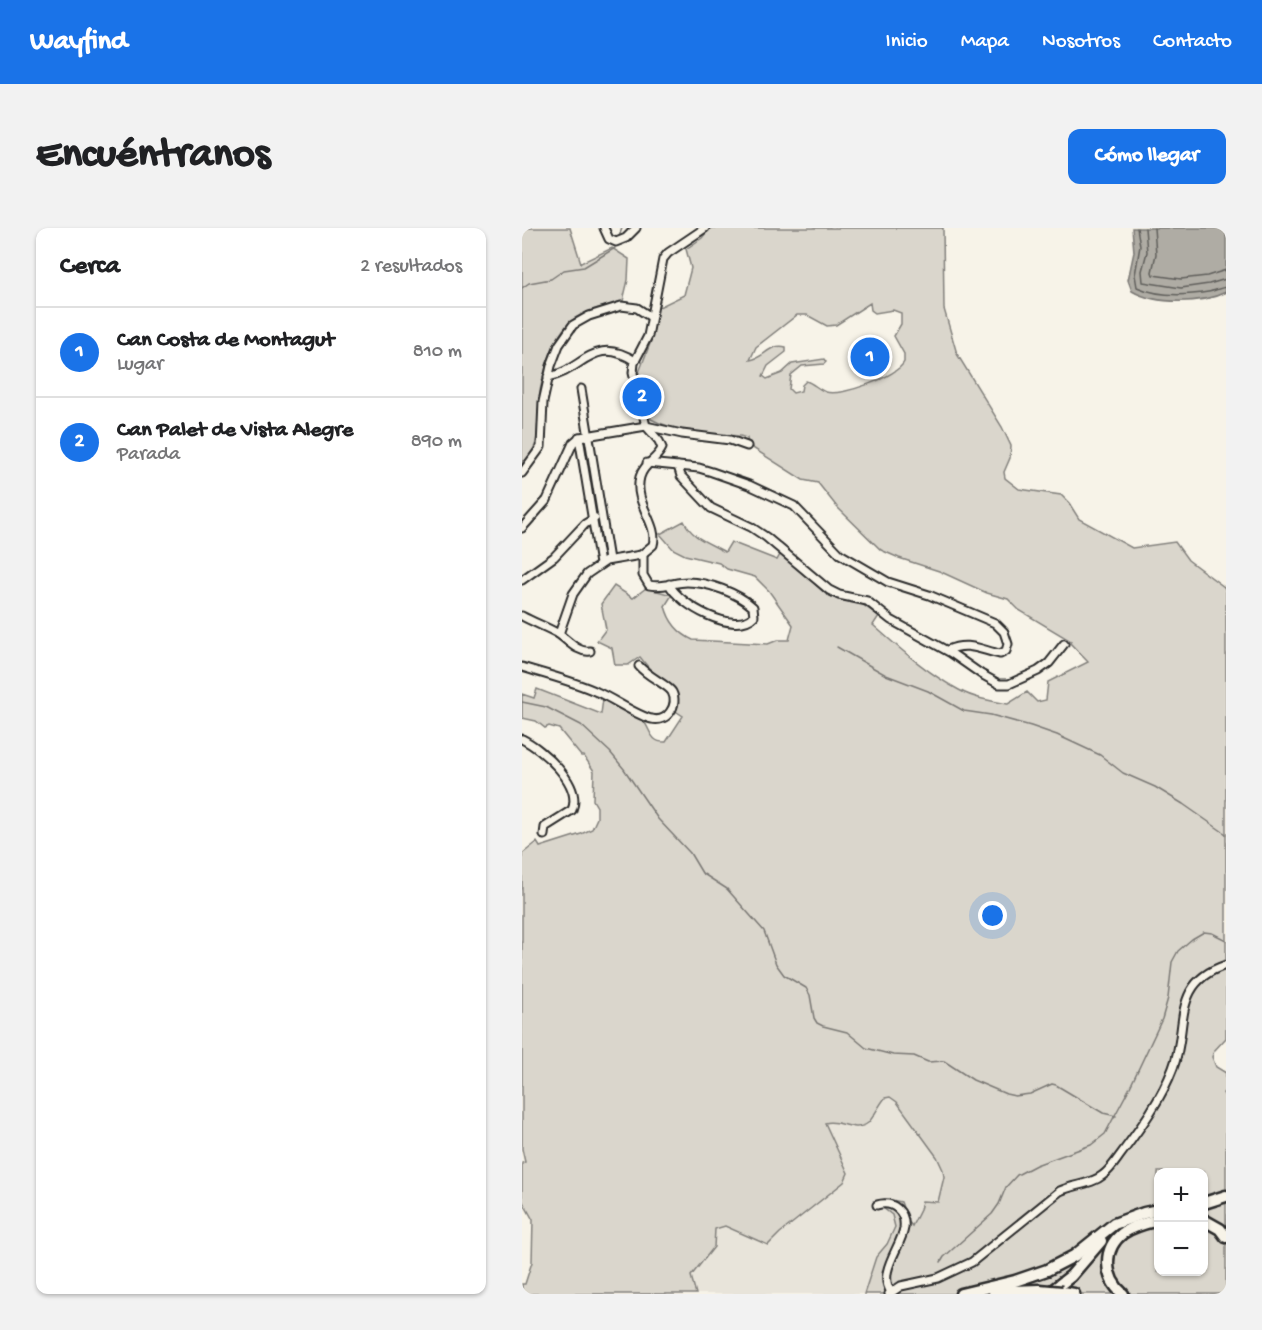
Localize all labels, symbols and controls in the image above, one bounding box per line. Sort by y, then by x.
text: Wayfind [30,26,127,59]
text: Inicio [886,30,928,55]
text: Mapa [961,30,1009,55]
text: Nosotros [1042,30,1120,55]
text: Contacto [1153,30,1232,55]
button: Cómo llegar [1068,129,1226,184]
text: Encuéntranos [36,132,270,181]
text: Cerca [60,252,120,283]
text: 2 resultados [360,256,462,279]
text: Can Costa de Montagut [117,328,334,354]
pin: 1 [850,334,890,380]
text: 1 [75,341,84,364]
text: 810 m [413,341,462,364]
text: Lugar [117,354,163,377]
pin: 2 [622,374,662,420]
text: Can Palet de Vista Alegre [117,418,353,444]
text: 2 [75,431,84,454]
text: 890 m [411,431,462,454]
text: Parada [117,444,180,467]
your location [978,901,1007,930]
map controls [1154,1168,1208,1276]
button: + [1154,1168,1208,1222]
button: − [1154,1222,1208,1276]

